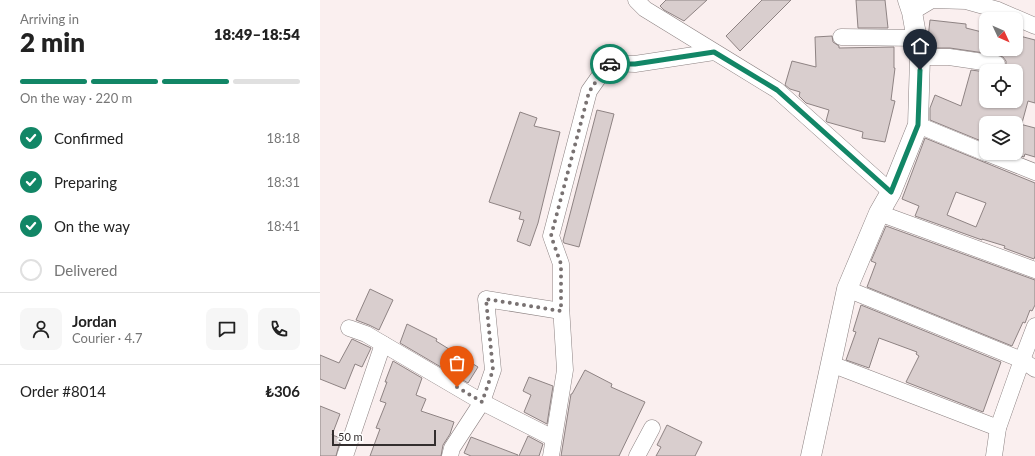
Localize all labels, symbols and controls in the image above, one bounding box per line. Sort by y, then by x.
text: Arriving in [20,11,79,27]
north arrow [979,12,1023,56]
map controls [979,12,1023,160]
text: 18:49–18:54 [214,25,300,43]
text: 2 min [20,26,85,58]
pin [903,29,937,70]
icon: home [909,35,931,57]
courier [590,44,630,84]
icon: car [599,53,621,75]
button: locate [979,64,1023,108]
text: On the way · 220 m [20,90,132,106]
button: layers [979,116,1023,160]
icon: check [20,127,42,149]
text: Confirmed [54,129,123,147]
text: 18:18 [267,130,300,146]
icon: check [20,171,42,193]
text: Preparing [54,173,117,191]
text: 18:31 [267,174,300,190]
icon: check [20,215,42,237]
text: On the way [54,217,130,235]
text: 18:41 [267,218,300,234]
text: Delivered [54,261,117,279]
button: person [20,308,62,350]
button: chat [206,308,248,350]
button: phone [258,308,300,350]
text: Jordan [72,312,117,330]
text: Courier · 4.7 [72,330,143,346]
pin [440,346,474,387]
icon: bag [446,352,468,374]
text: Order #8014 [20,382,106,400]
text: ₺306 [265,382,300,400]
scale bar [332,428,436,447]
text: 50 m [338,430,363,443]

